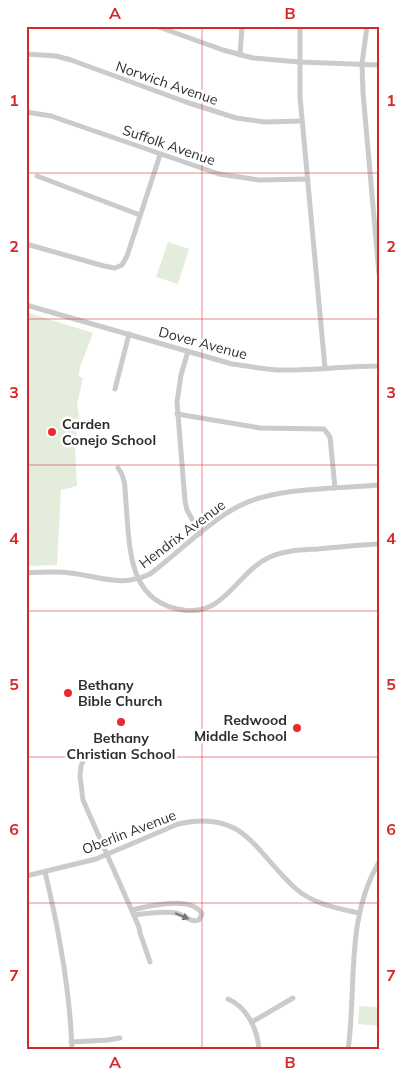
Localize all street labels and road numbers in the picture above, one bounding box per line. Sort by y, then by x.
street label: Norwich Avenue [113,57,221,109]
street label: Suffolk Avenue [120,121,218,169]
street label: Dover Avenue [157,323,249,363]
street label: Hendrix Avenue [135,496,229,572]
street label: Oberlin Avenue [79,806,179,858]

